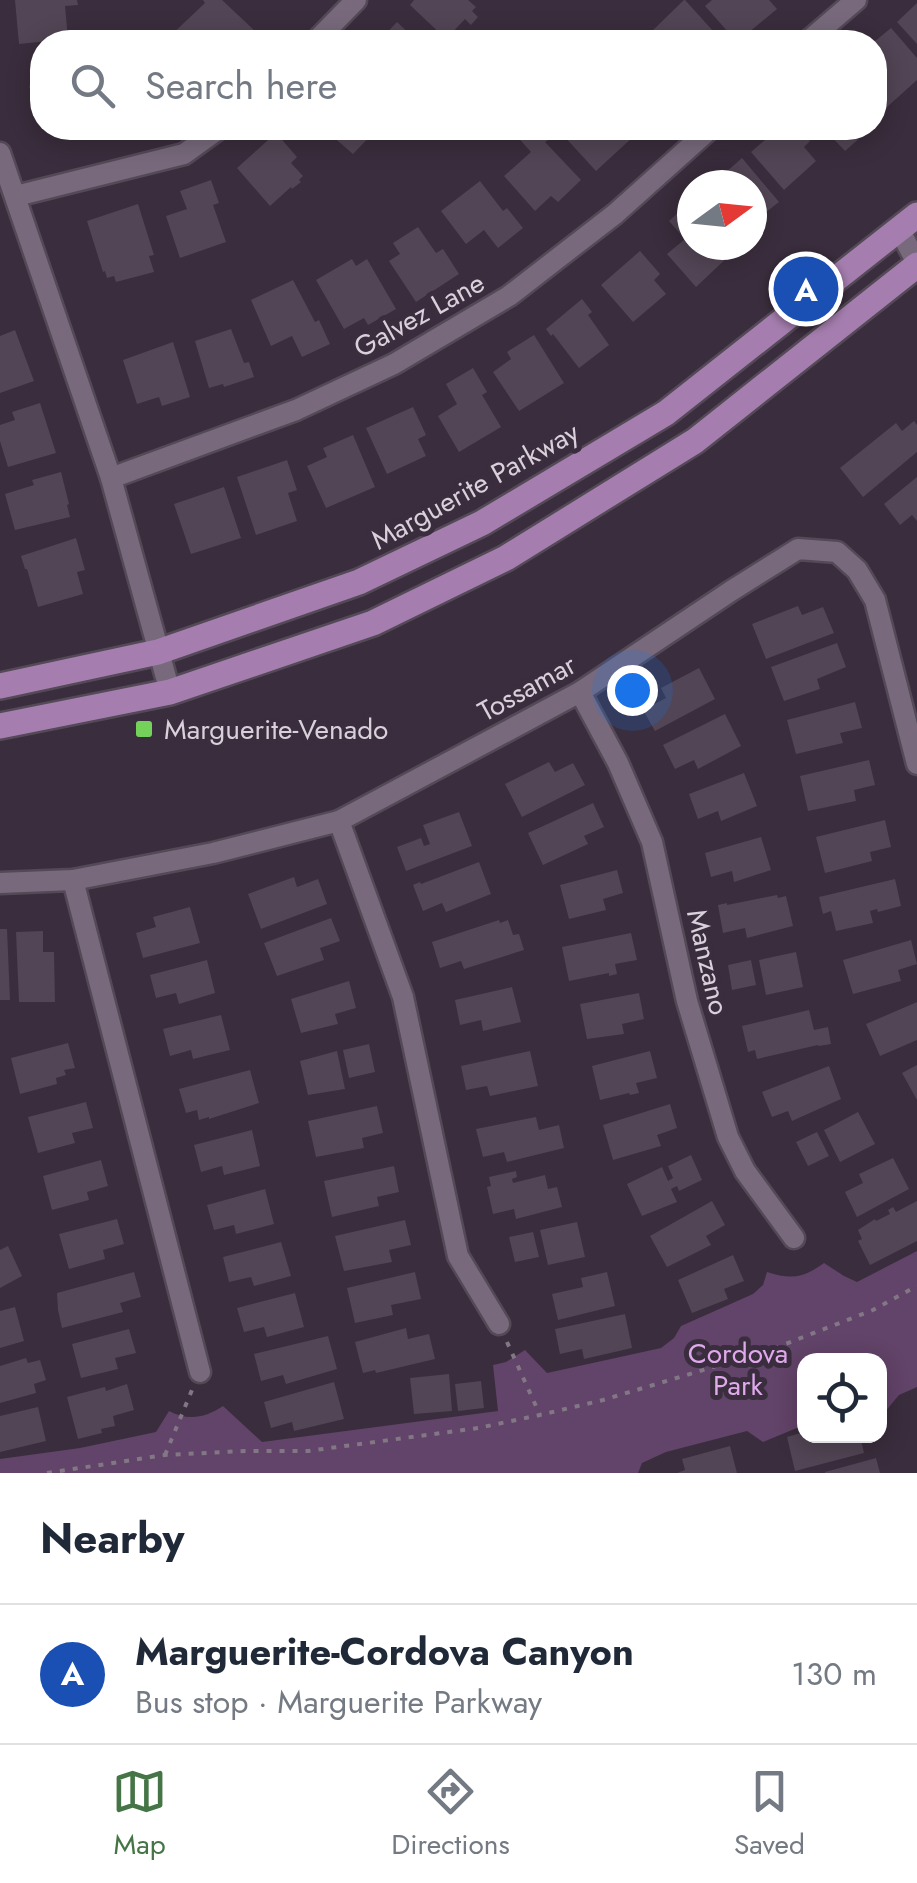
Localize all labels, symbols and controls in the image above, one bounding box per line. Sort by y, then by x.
search box [30,30,887,140]
icon: search [65,58,120,113]
text: Search here [145,58,337,113]
north arrow [677,170,767,260]
pin: A [774,252,838,326]
street label: Galvez Lane [346,262,492,368]
street label: Marguerite Parkway [364,412,587,560]
street label: Tossamar [471,644,584,732]
your location [607,665,658,716]
place label: Marguerite-Venado [164,709,388,750]
marker: Marguerite-Venado [133,718,155,740]
street label: Manzano [676,905,740,1019]
park label: Cordova Park [688,1333,788,1406]
map controls [797,1353,887,1443]
button: locate [797,1353,887,1443]
text: Nearby [40,1508,184,1569]
text: Marguerite-Cordova Canyon [135,1624,634,1679]
text: A [61,1651,84,1697]
text: 130 m [791,1651,877,1697]
text: Bus stop · Marguerite Parkway [135,1679,542,1725]
tab: Map [112,1764,167,1865]
tab: Directions [391,1764,510,1865]
tab: Saved [734,1764,805,1865]

